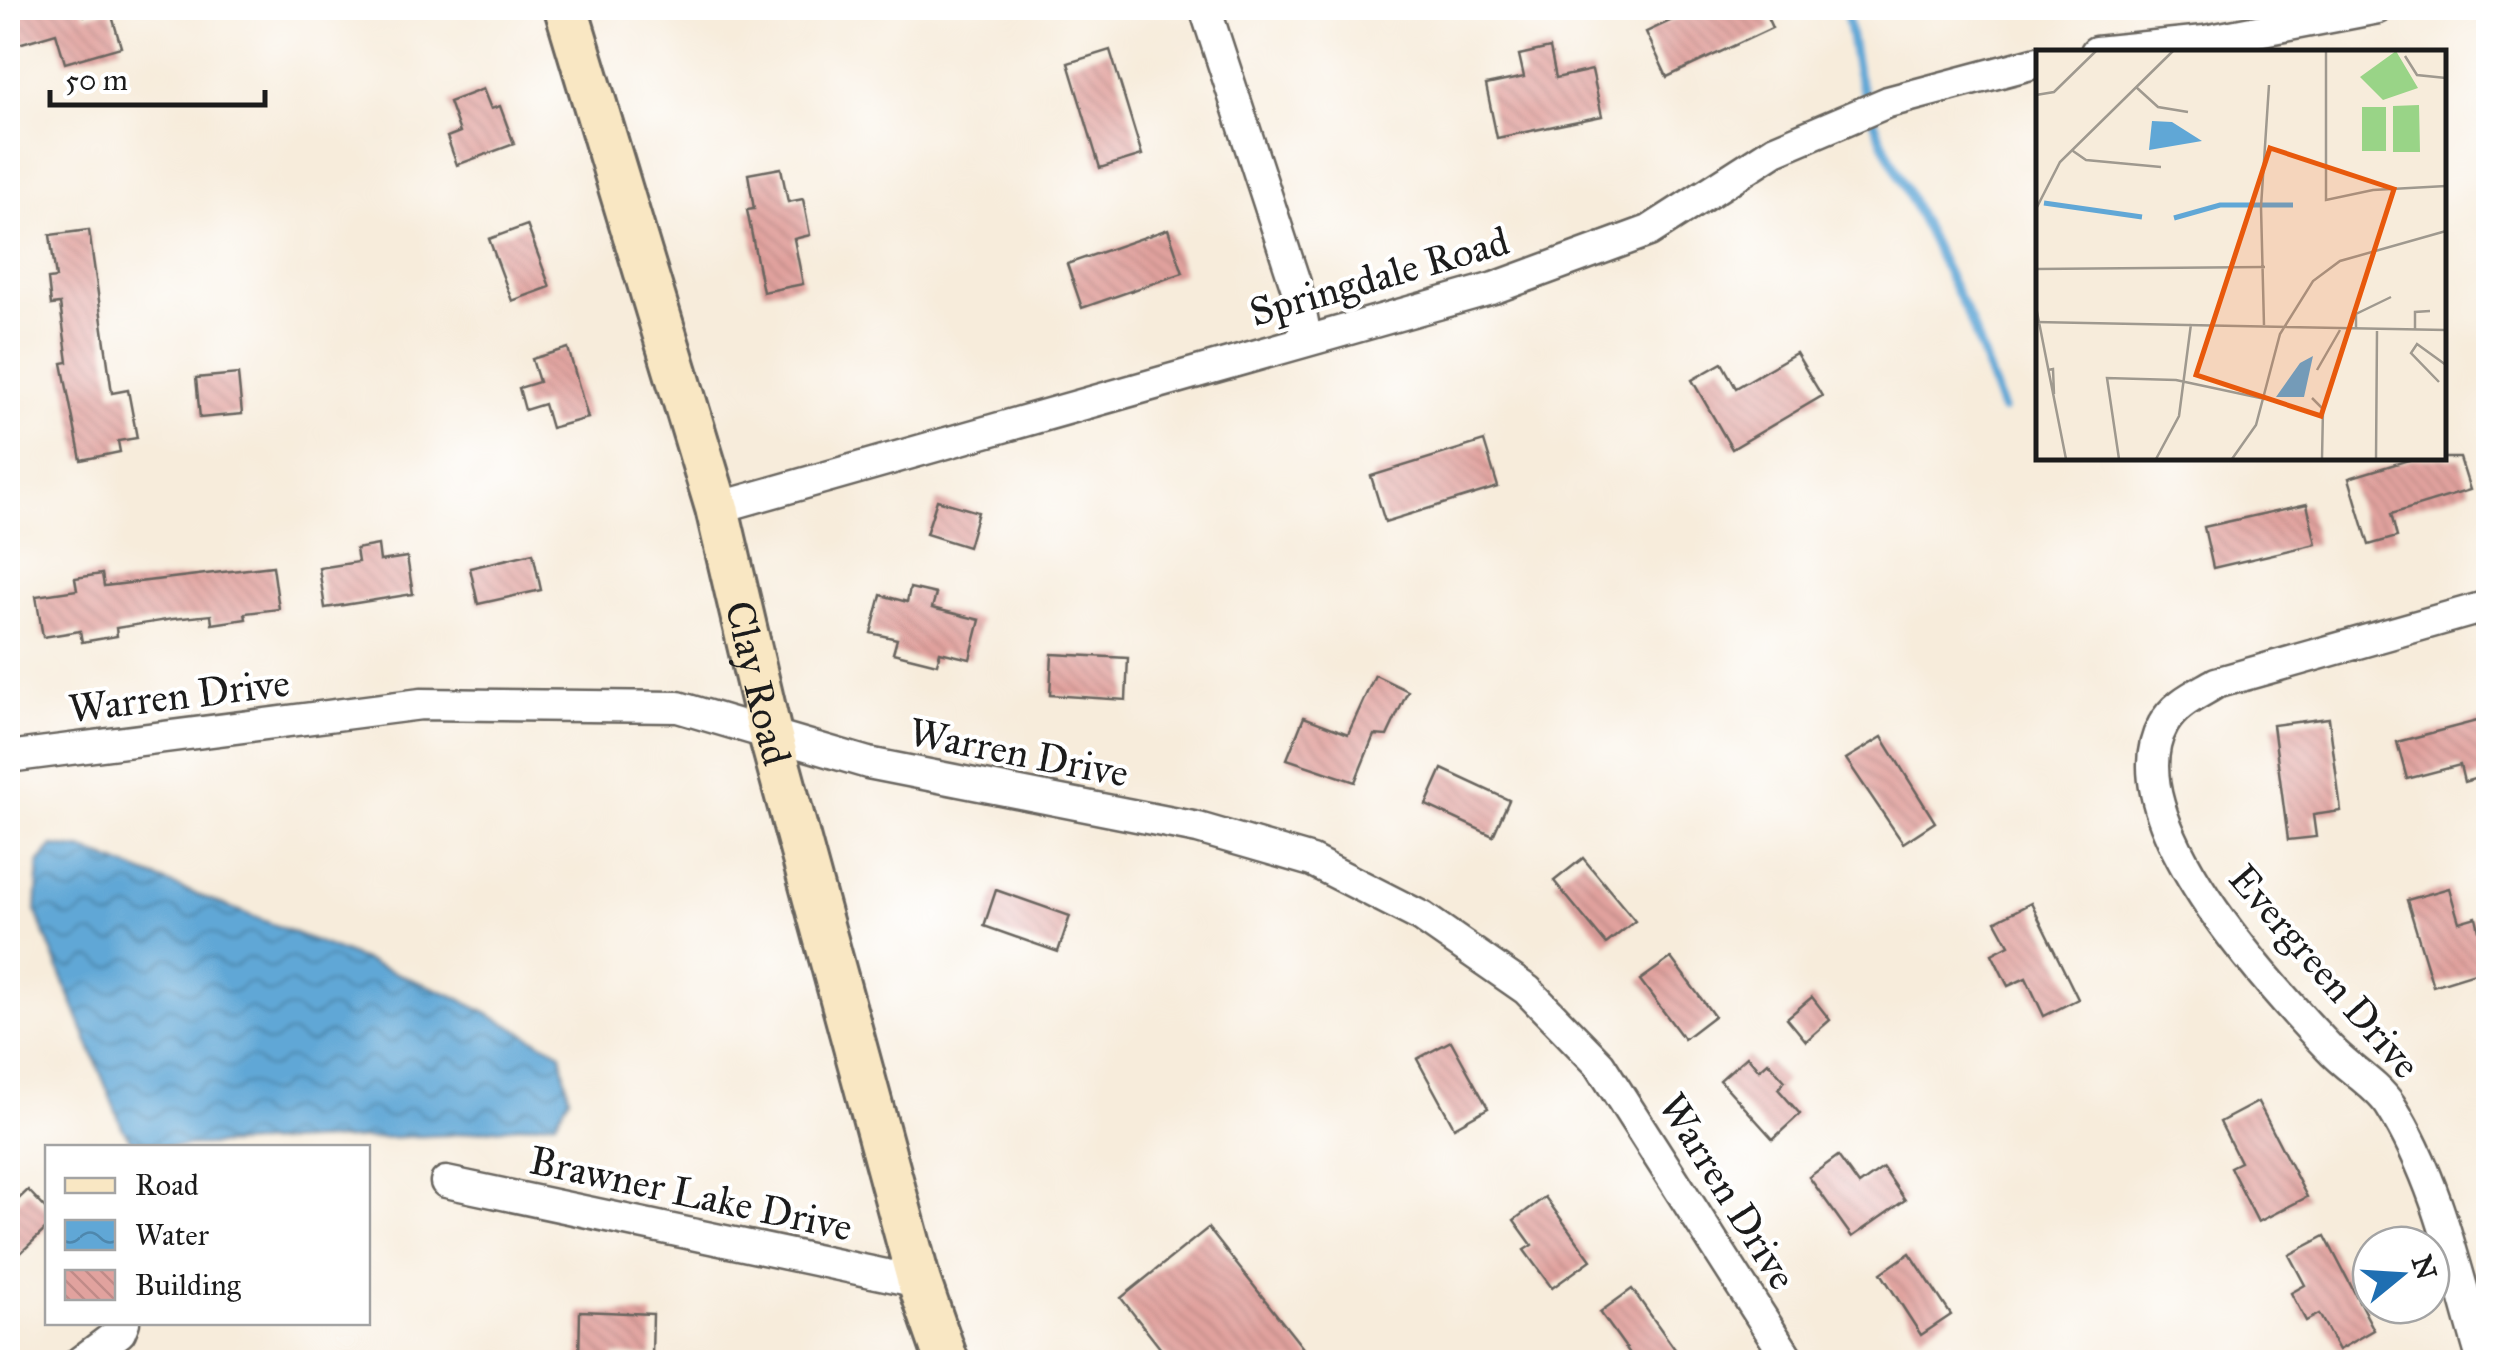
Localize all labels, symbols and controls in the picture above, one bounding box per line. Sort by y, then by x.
scale bar [50,45,265,107]
inset map [2036,50,2446,460]
text: 50 m [65,62,128,98]
street label: Springdale Road [1244,216,1514,337]
street label: Clay Road [715,596,801,771]
street label: Warren Drive [66,658,292,733]
street label: Warren Drive [905,707,1133,798]
street label: Evergreen Drive [2218,854,2431,1088]
street label: Warren Drive [1648,1084,1807,1298]
street label: Brawner Lake Drive [525,1135,857,1252]
legend [45,1145,370,1325]
text: Road [135,1167,199,1203]
text: Water [135,1217,210,1253]
north arrow [2351,1225,2451,1325]
text: N [2404,1251,2445,1284]
text: Building [135,1267,242,1303]

